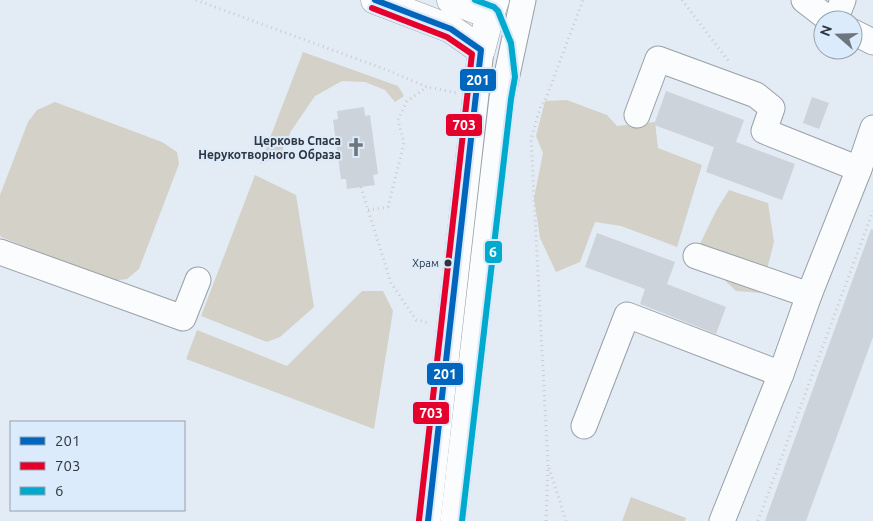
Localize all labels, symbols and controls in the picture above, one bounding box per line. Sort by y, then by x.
north arrow [813,10,863,60]
text: N [816,23,835,38]
line badge: 201 [459,68,497,92]
text: 201 [466,72,490,88]
line badge: 703 [445,113,483,137]
text: 703 [452,117,476,133]
place label: Церковь Спаса Нерукотворного Образа [198,134,341,161]
church icon: Церковь Спаса Нерукотворного Образа [345,136,367,158]
line badge: 6 [484,240,503,264]
text: 6 [489,244,497,260]
place label: Храм [412,257,439,269]
marker: Храм [443,258,453,268]
line badge: 201 [426,362,464,386]
text: 201 [433,366,457,382]
line badge: 703 [412,401,450,425]
text: 703 [419,405,443,421]
legend [10,421,185,511]
text: 201 [55,432,80,449]
text: 703 [55,457,80,474]
text: 6 [55,482,63,499]

